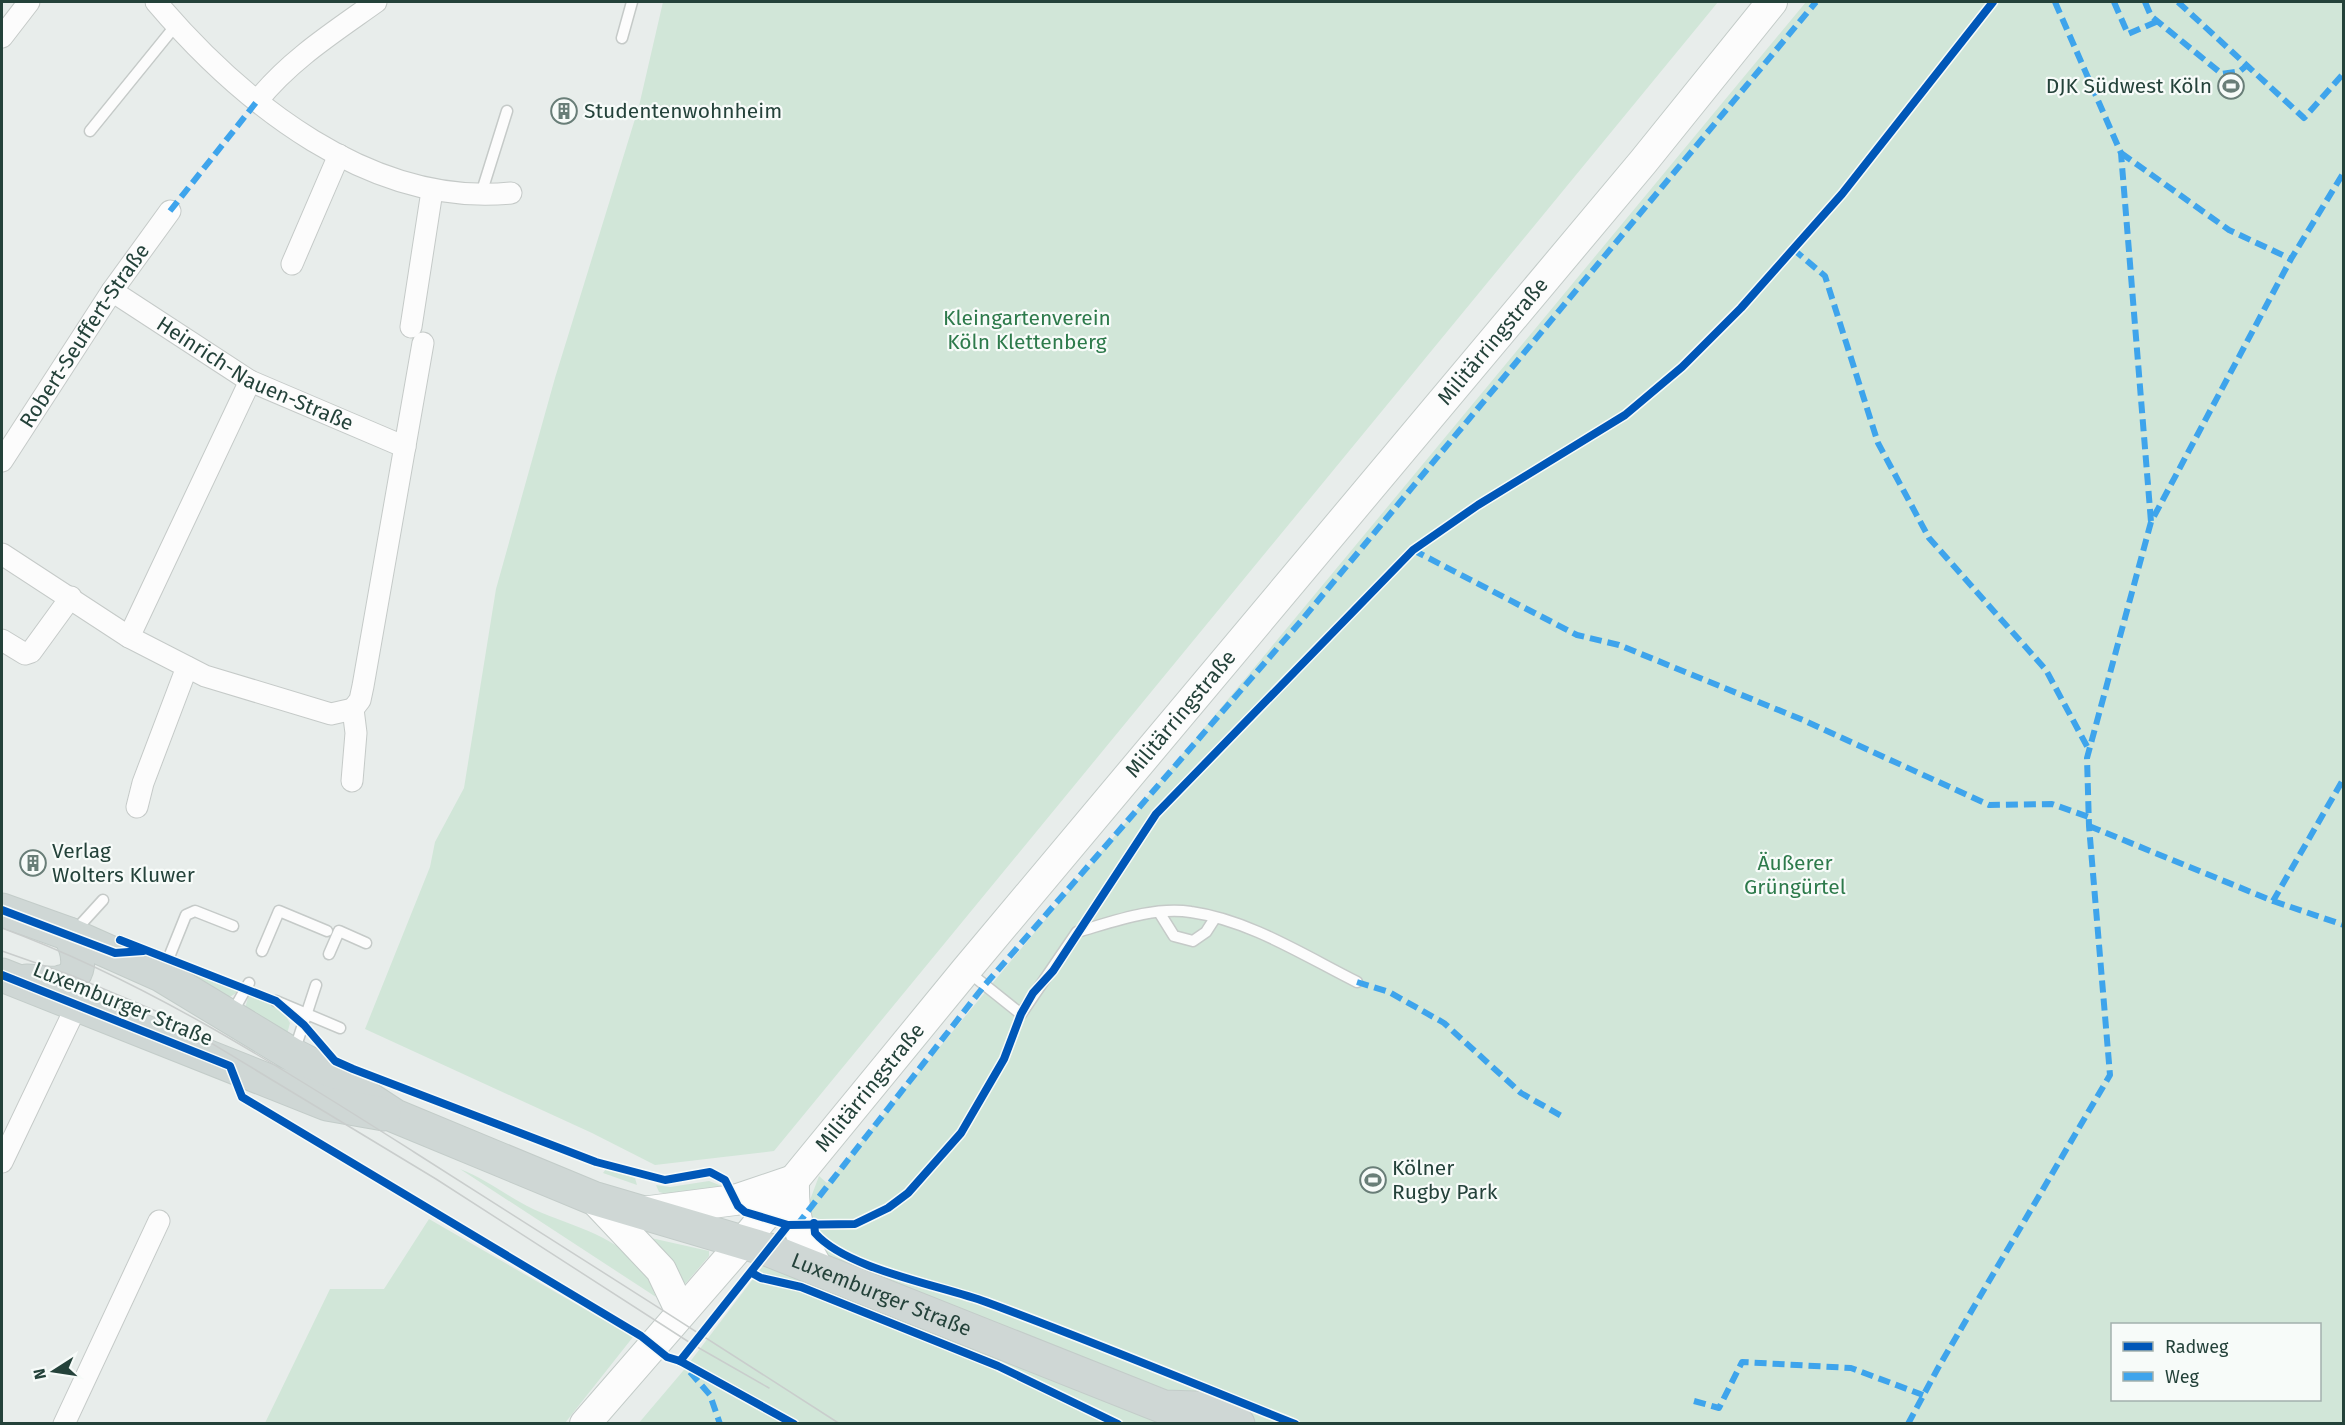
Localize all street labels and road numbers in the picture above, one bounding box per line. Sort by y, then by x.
street label: Robert-Seuffert-Straße [14,239,155,433]
street label: Militärringstraße [1432,272,1554,410]
street label: Heinrich-Nauen-Straße [152,311,357,437]
street label: Militärringstraße [1120,645,1242,783]
street label: Luxemburger Straße [29,956,217,1052]
street label: Militärringstraße [810,1018,930,1157]
street label: Luxemburger Straße [787,1247,975,1342]

